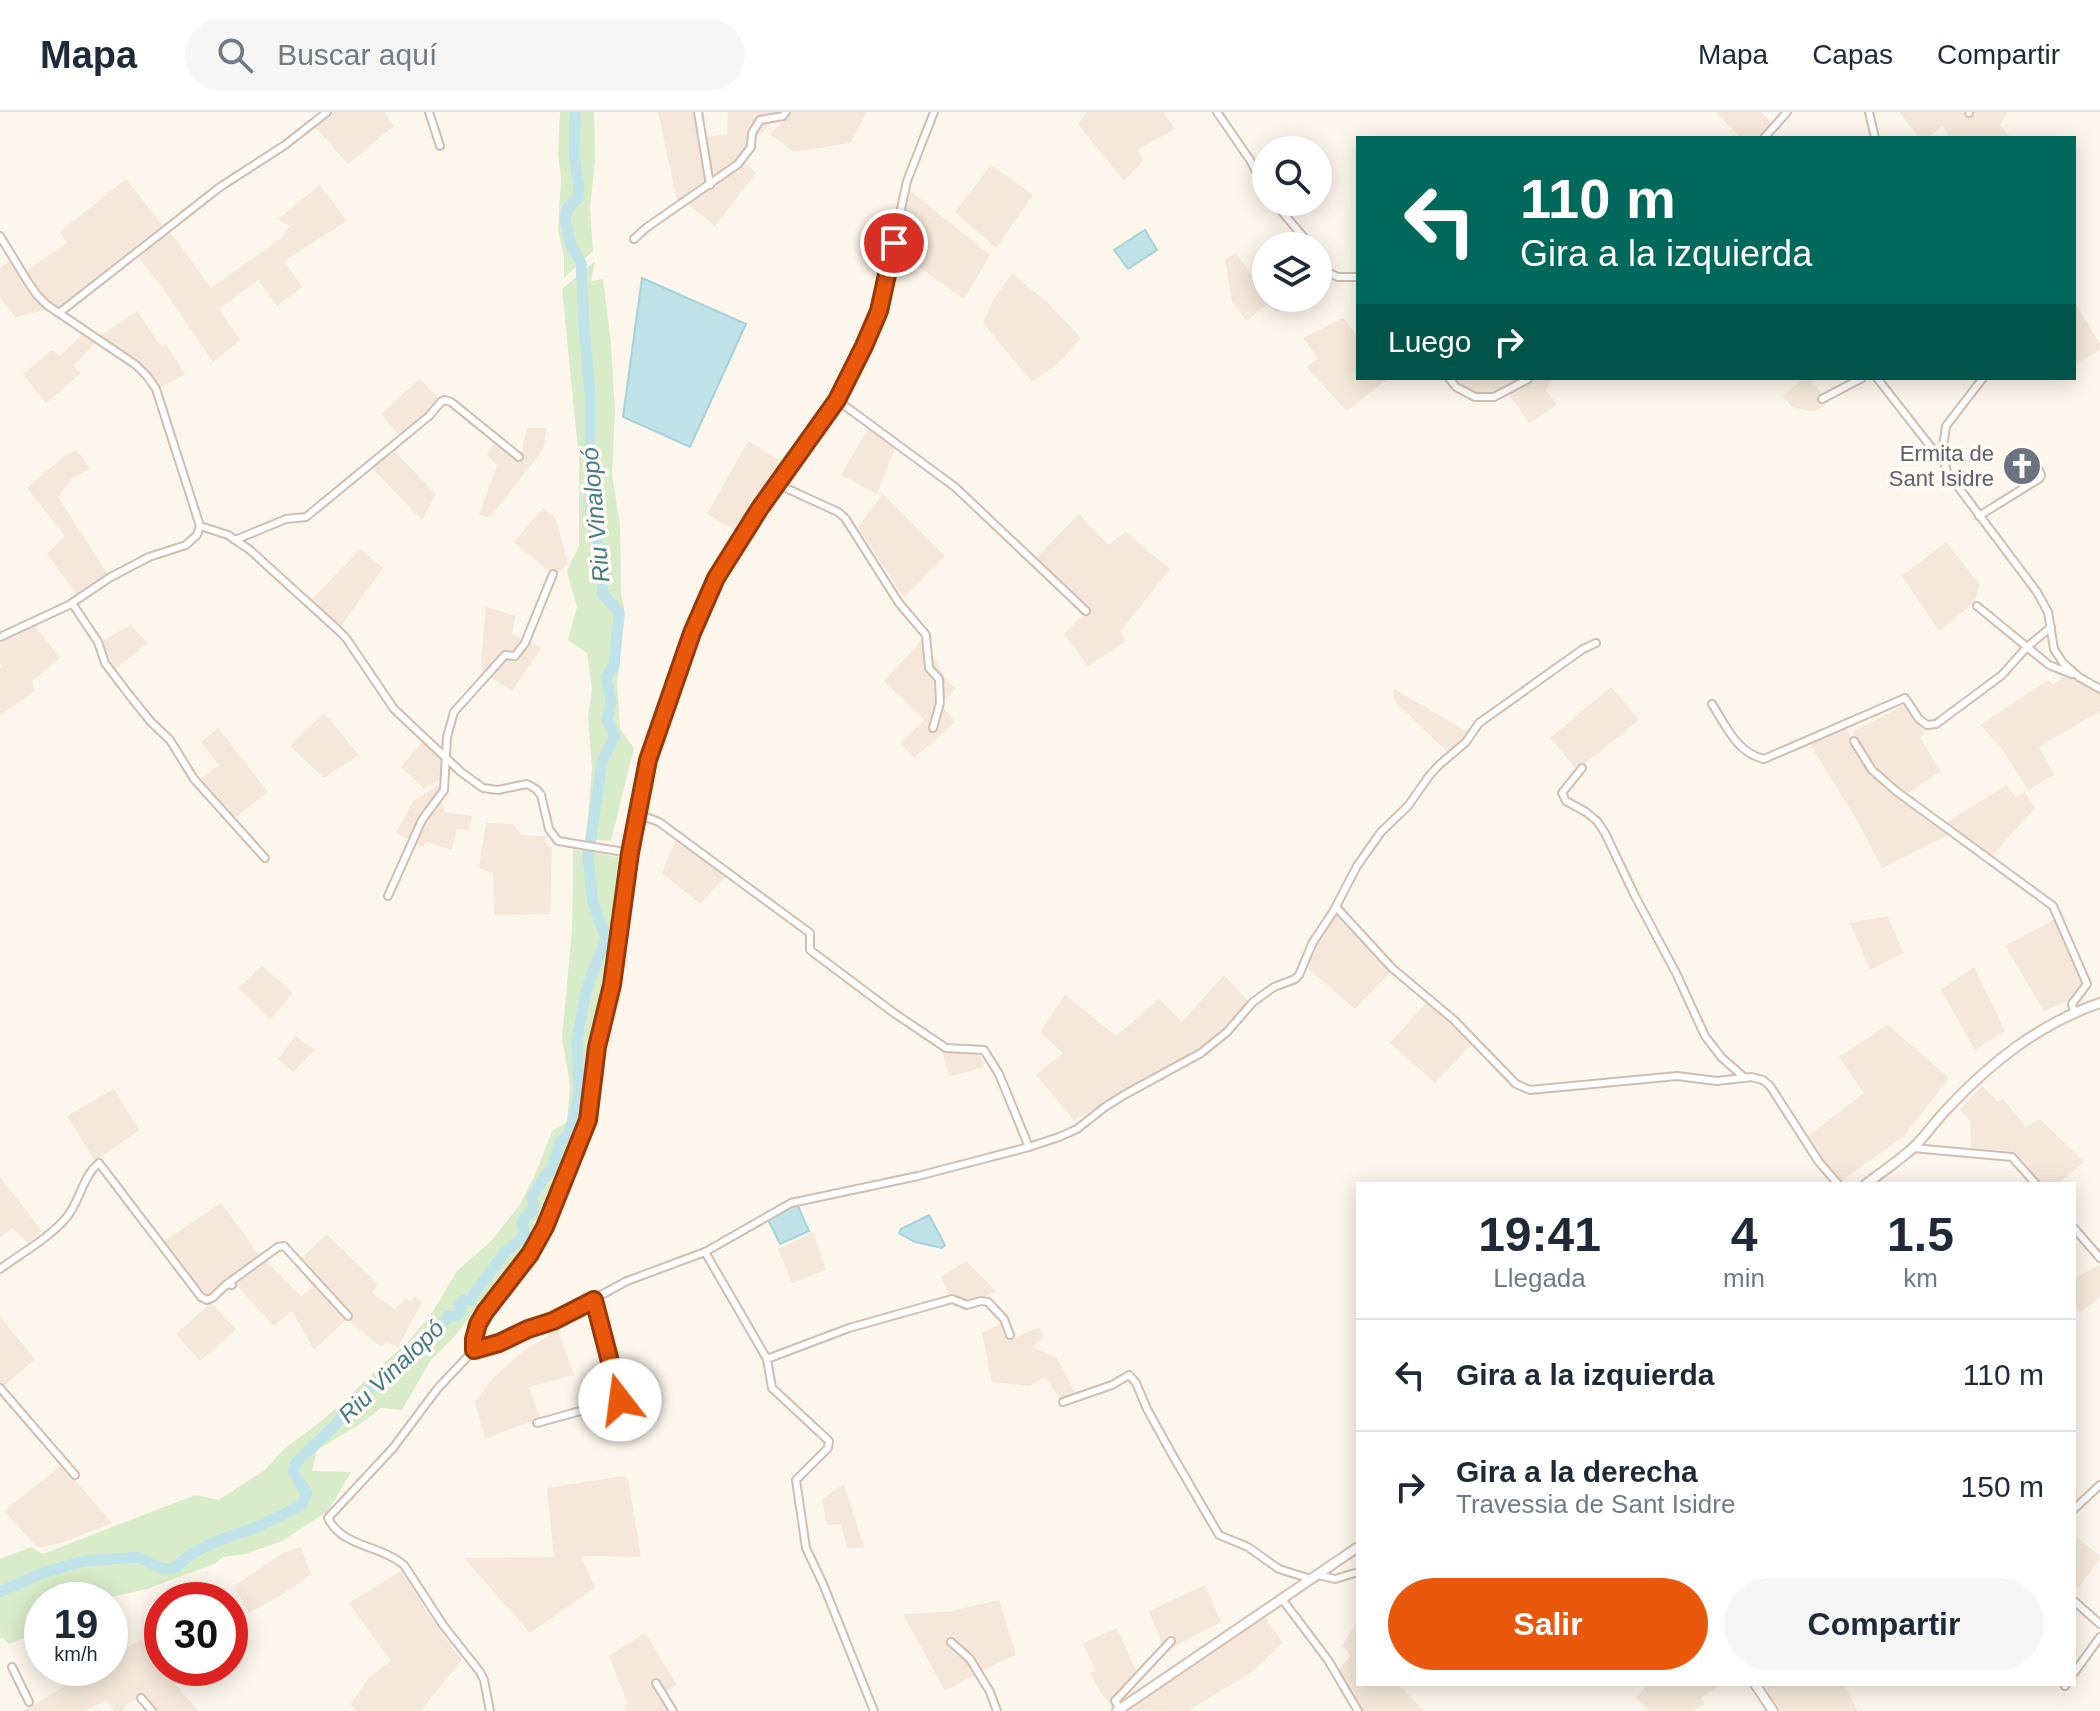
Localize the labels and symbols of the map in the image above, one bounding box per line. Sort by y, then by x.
pin [860,209,928,277]
place label: Ermita de Sant Isidre [1889,441,1994,491]
church icon: Ermita de Sant Isidre [2001,445,2043,487]
water label: Riu Vinalopó [576,446,614,584]
water label: Riu Vinalopó [333,1314,449,1428]
position arrow [578,1358,662,1442]
speed limit sign: 30 [144,1582,248,1686]

